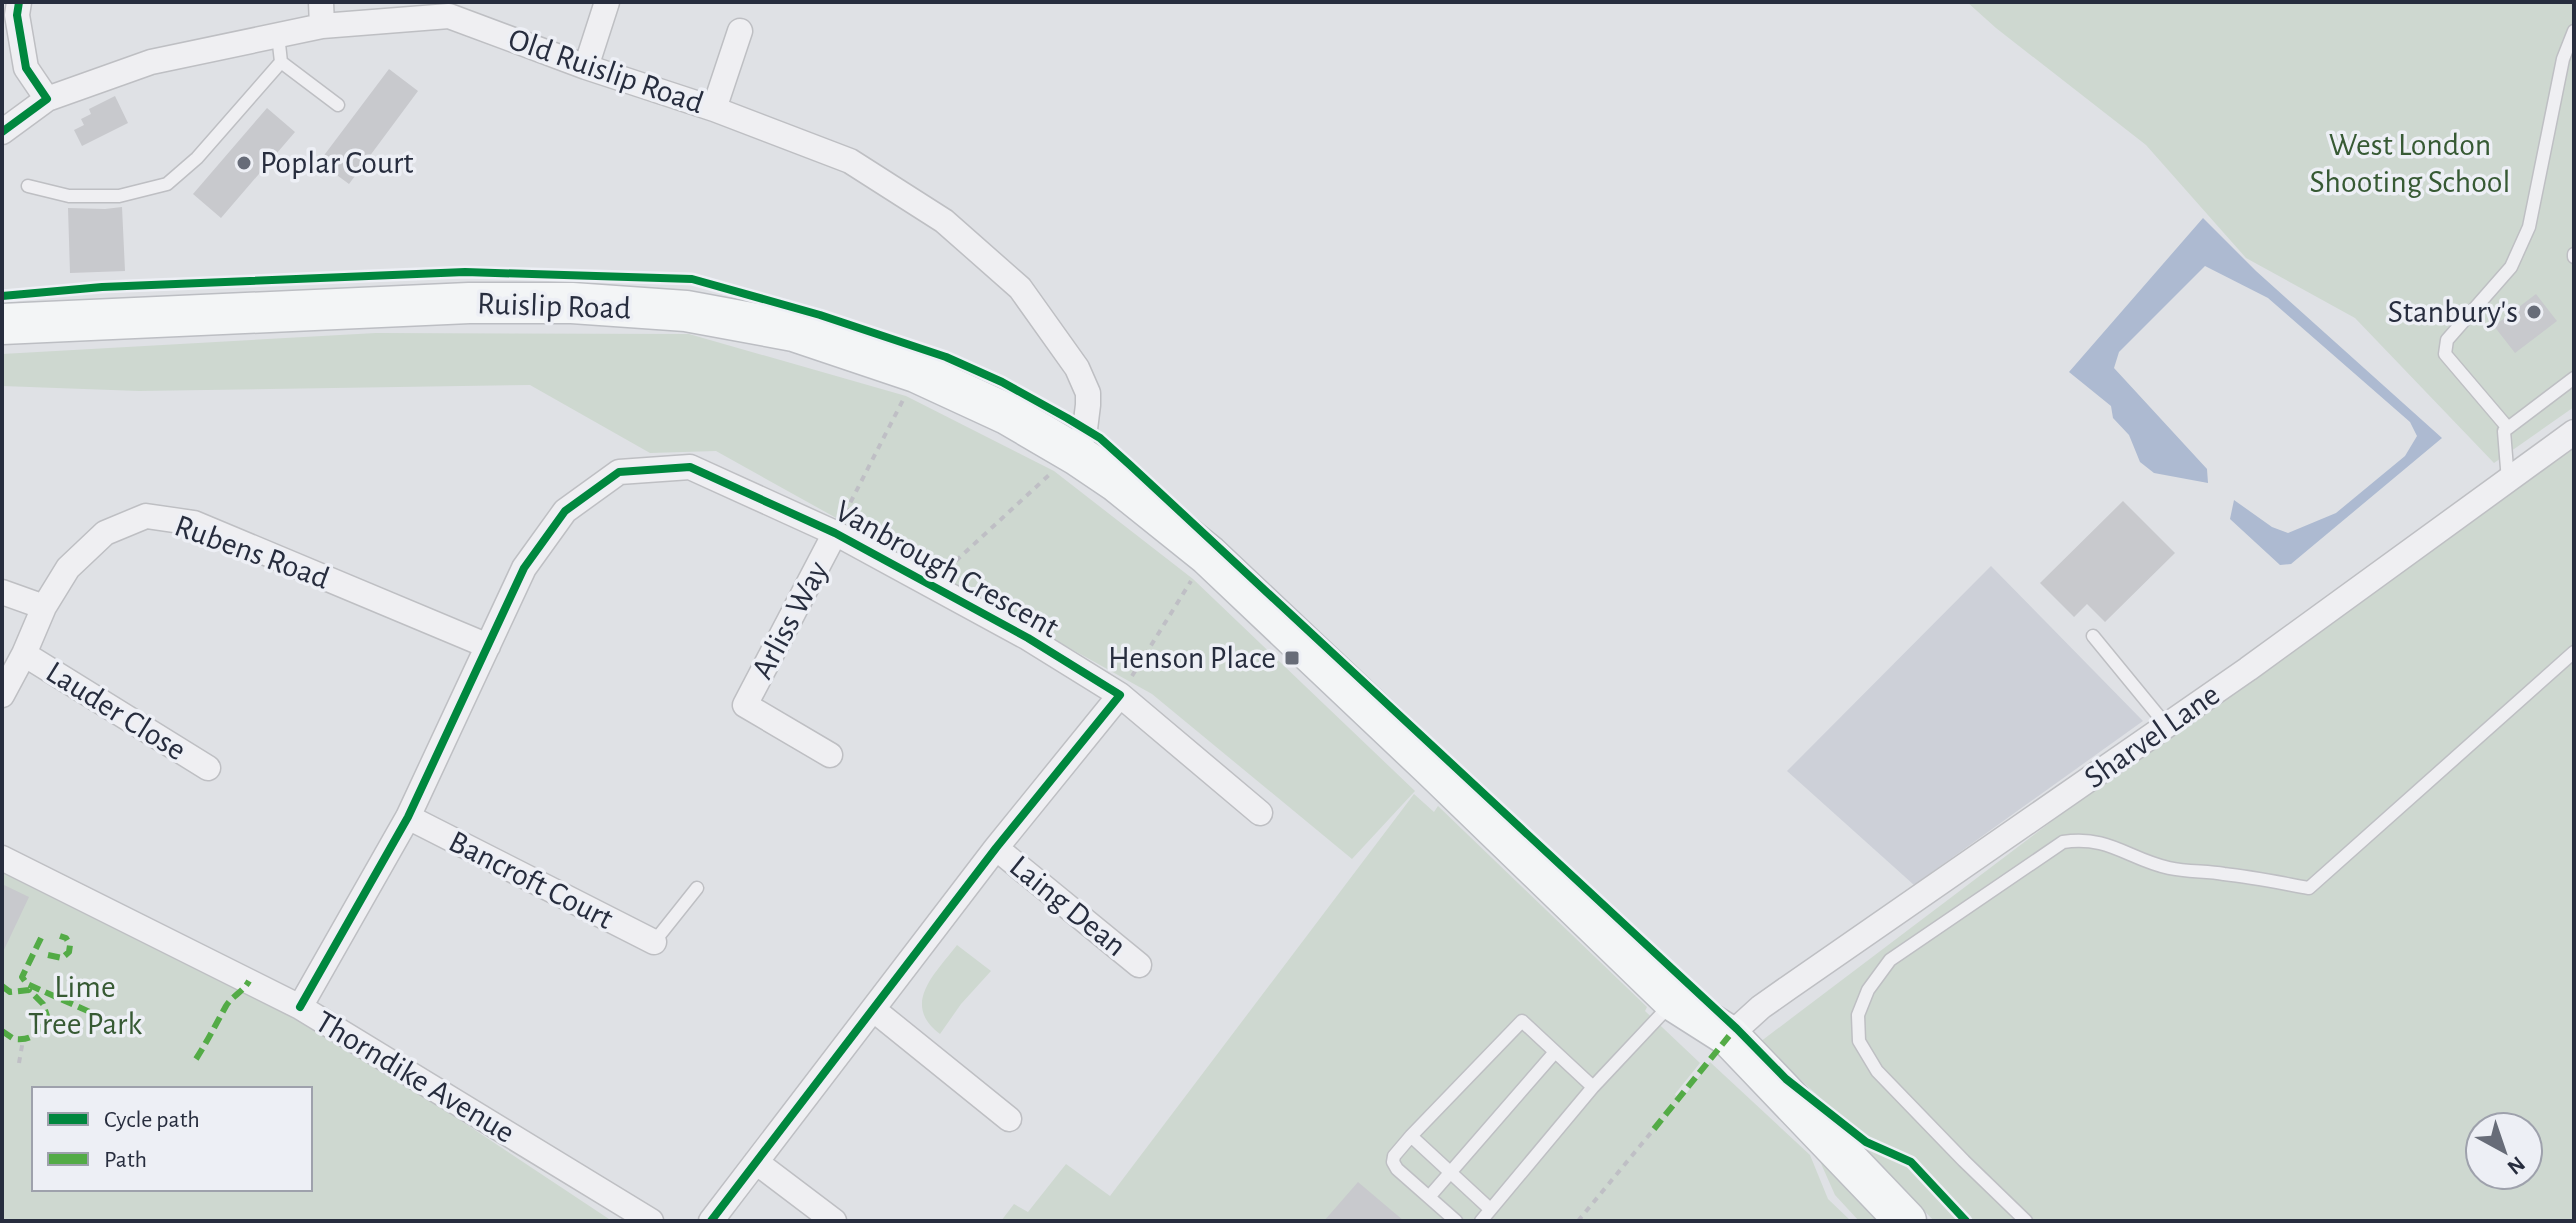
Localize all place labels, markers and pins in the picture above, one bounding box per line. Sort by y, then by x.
place label: Poplar Court [260,147,414,179]
marker: Poplar Court [235,154,253,172]
place label: Stanbury's [2388,296,2518,328]
marker: Stanbury's [2525,303,2543,321]
place label: Henson Place [1108,642,1276,674]
marker: Henson Place [1283,649,1301,667]

